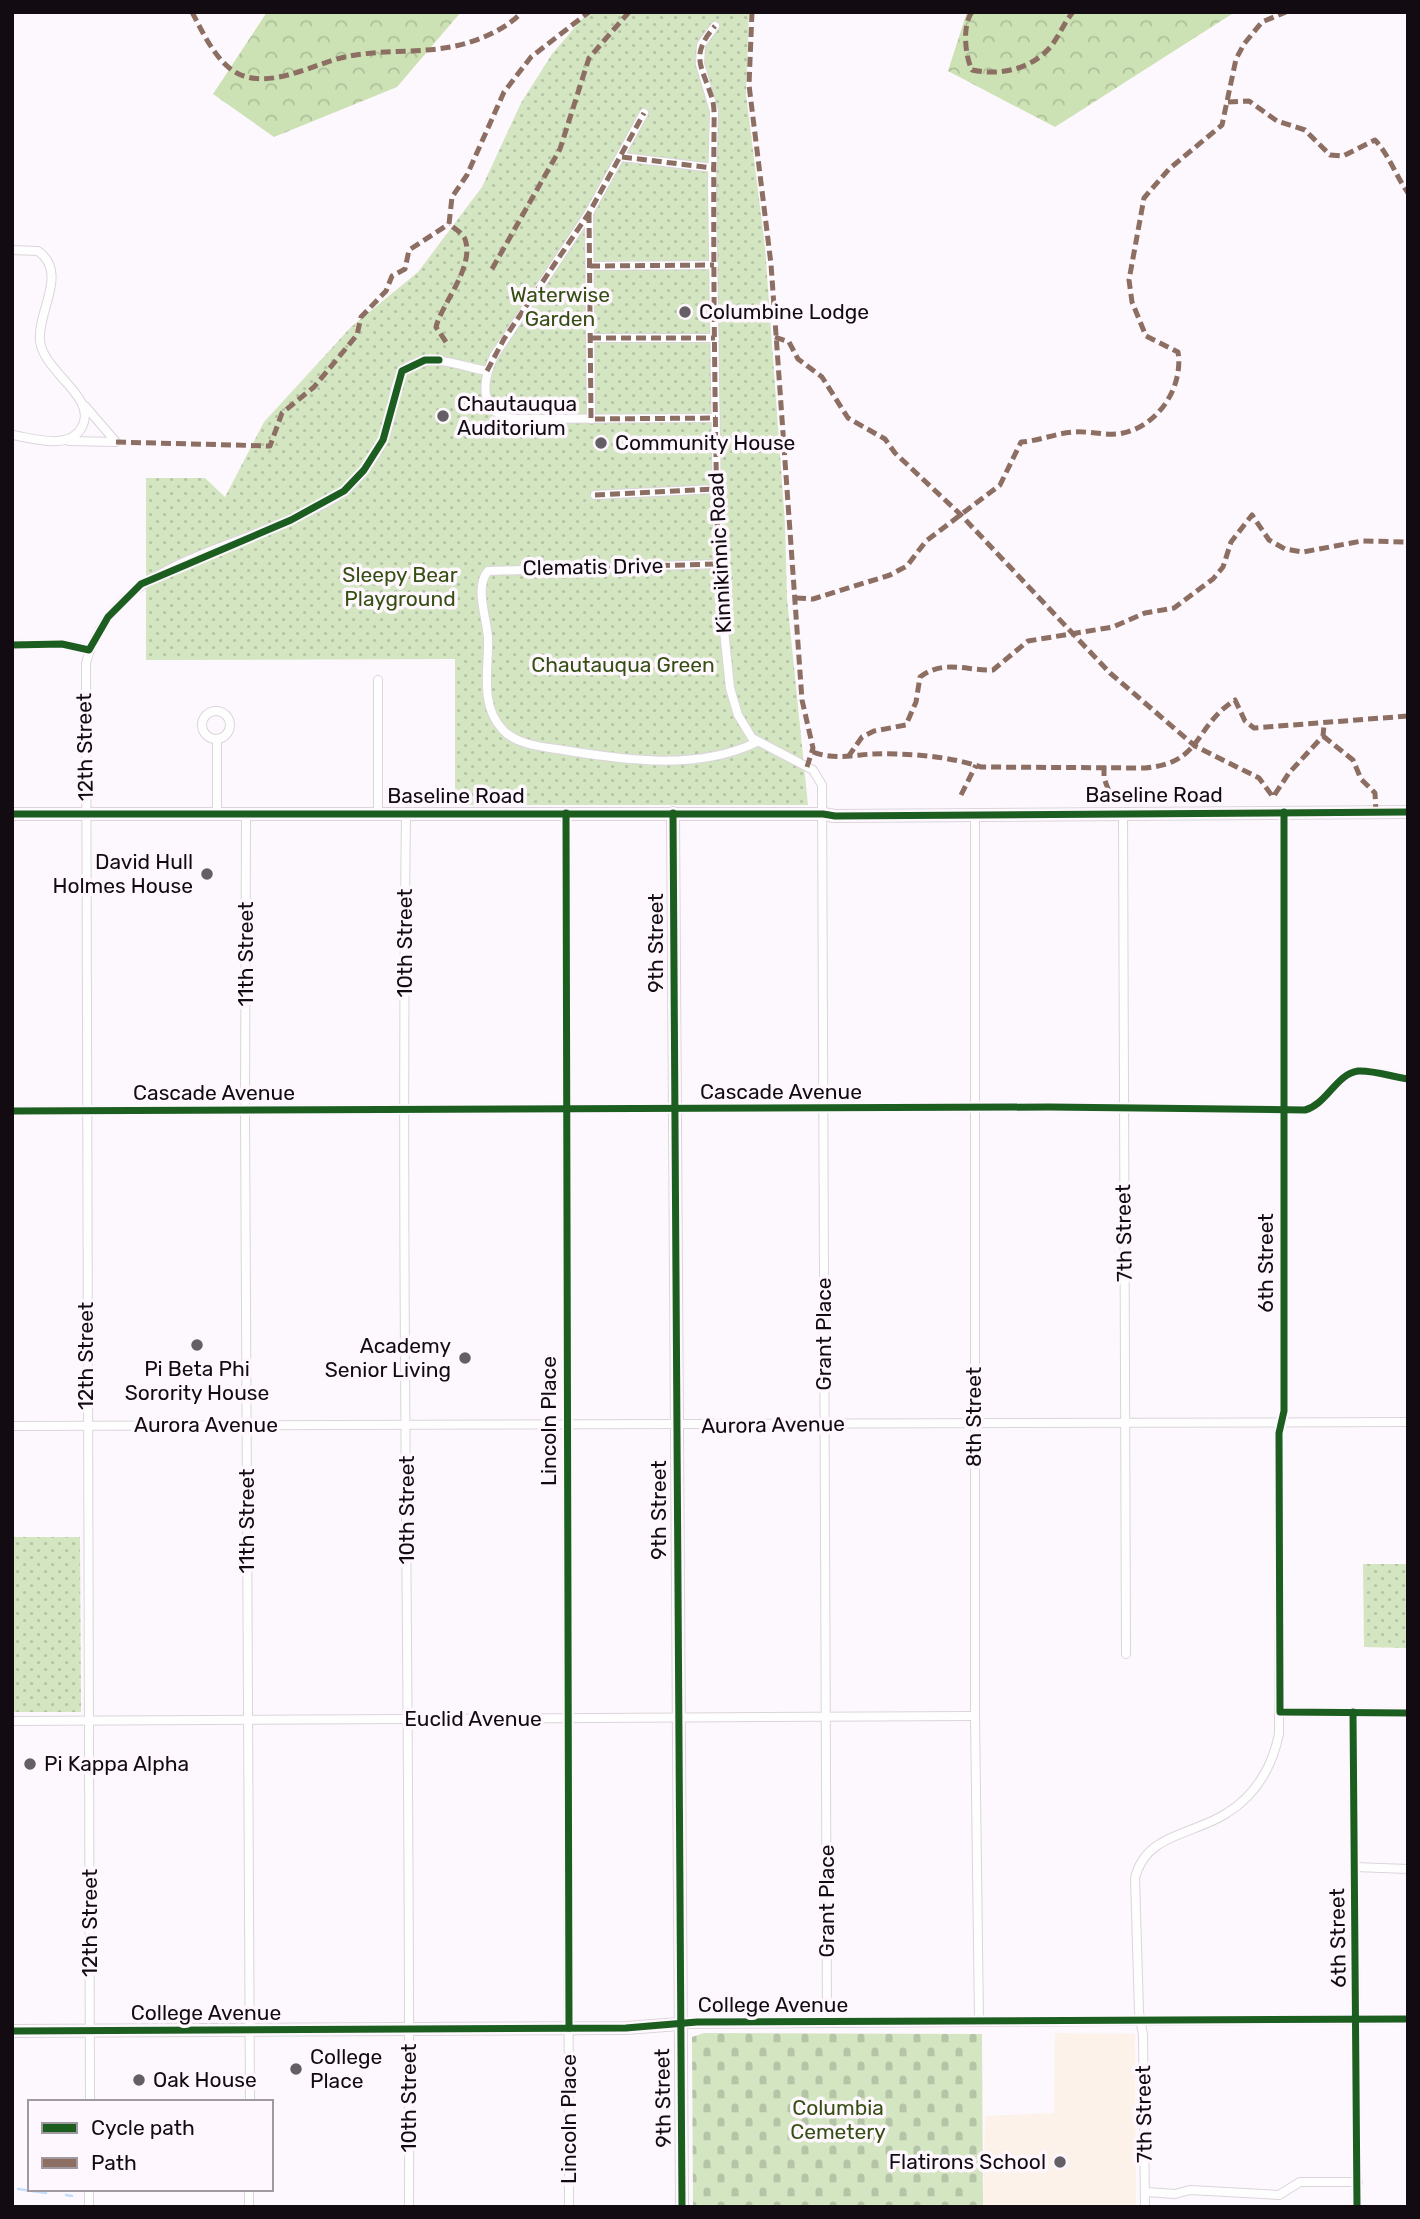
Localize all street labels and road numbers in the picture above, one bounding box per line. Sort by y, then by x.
street label: Kinnikinnic Road [703,472,736,634]
street label: Clematis Drive [522,553,664,580]
street label: 12th Street [71,693,98,801]
street label: Baseline Road [1085,782,1223,807]
street label: Baseline Road [387,783,525,808]
street label: 10th Street [392,888,417,998]
street label: 9th Street [643,893,668,993]
street label: 11th Street [233,902,258,1006]
street label: Cascade Avenue [700,1079,862,1104]
street label: Cascade Avenue [133,1080,295,1105]
street label: 7th Street [1110,1184,1137,1282]
street label: 6th Street [1253,1213,1278,1313]
street label: Grant Place [811,1277,836,1391]
street label: 12th Street [73,1302,98,1410]
street label: Lincoln Place [536,1356,561,1486]
street label: 8th Street [961,1367,986,1467]
street label: Aurora Avenue [701,1411,845,1438]
street label: Aurora Avenue [134,1412,278,1437]
street label: 10th Street [394,1455,419,1565]
street label: 9th Street [646,1460,671,1560]
street label: 11th Street [234,1469,259,1573]
street label: Euclid Avenue [404,1706,542,1731]
street label: Grant Place [814,1844,839,1958]
street label: 12th Street [77,1869,102,1977]
street label: 6th Street [1324,1888,1351,1988]
street label: College Avenue [698,1992,848,2017]
street label: College Avenue [131,2000,281,2025]
street label: 10th Street [396,2043,421,2153]
street label: 9th Street [649,2048,676,2148]
street label: Lincoln Place [556,2054,581,2184]
street label: 7th Street [1130,2065,1157,2163]

